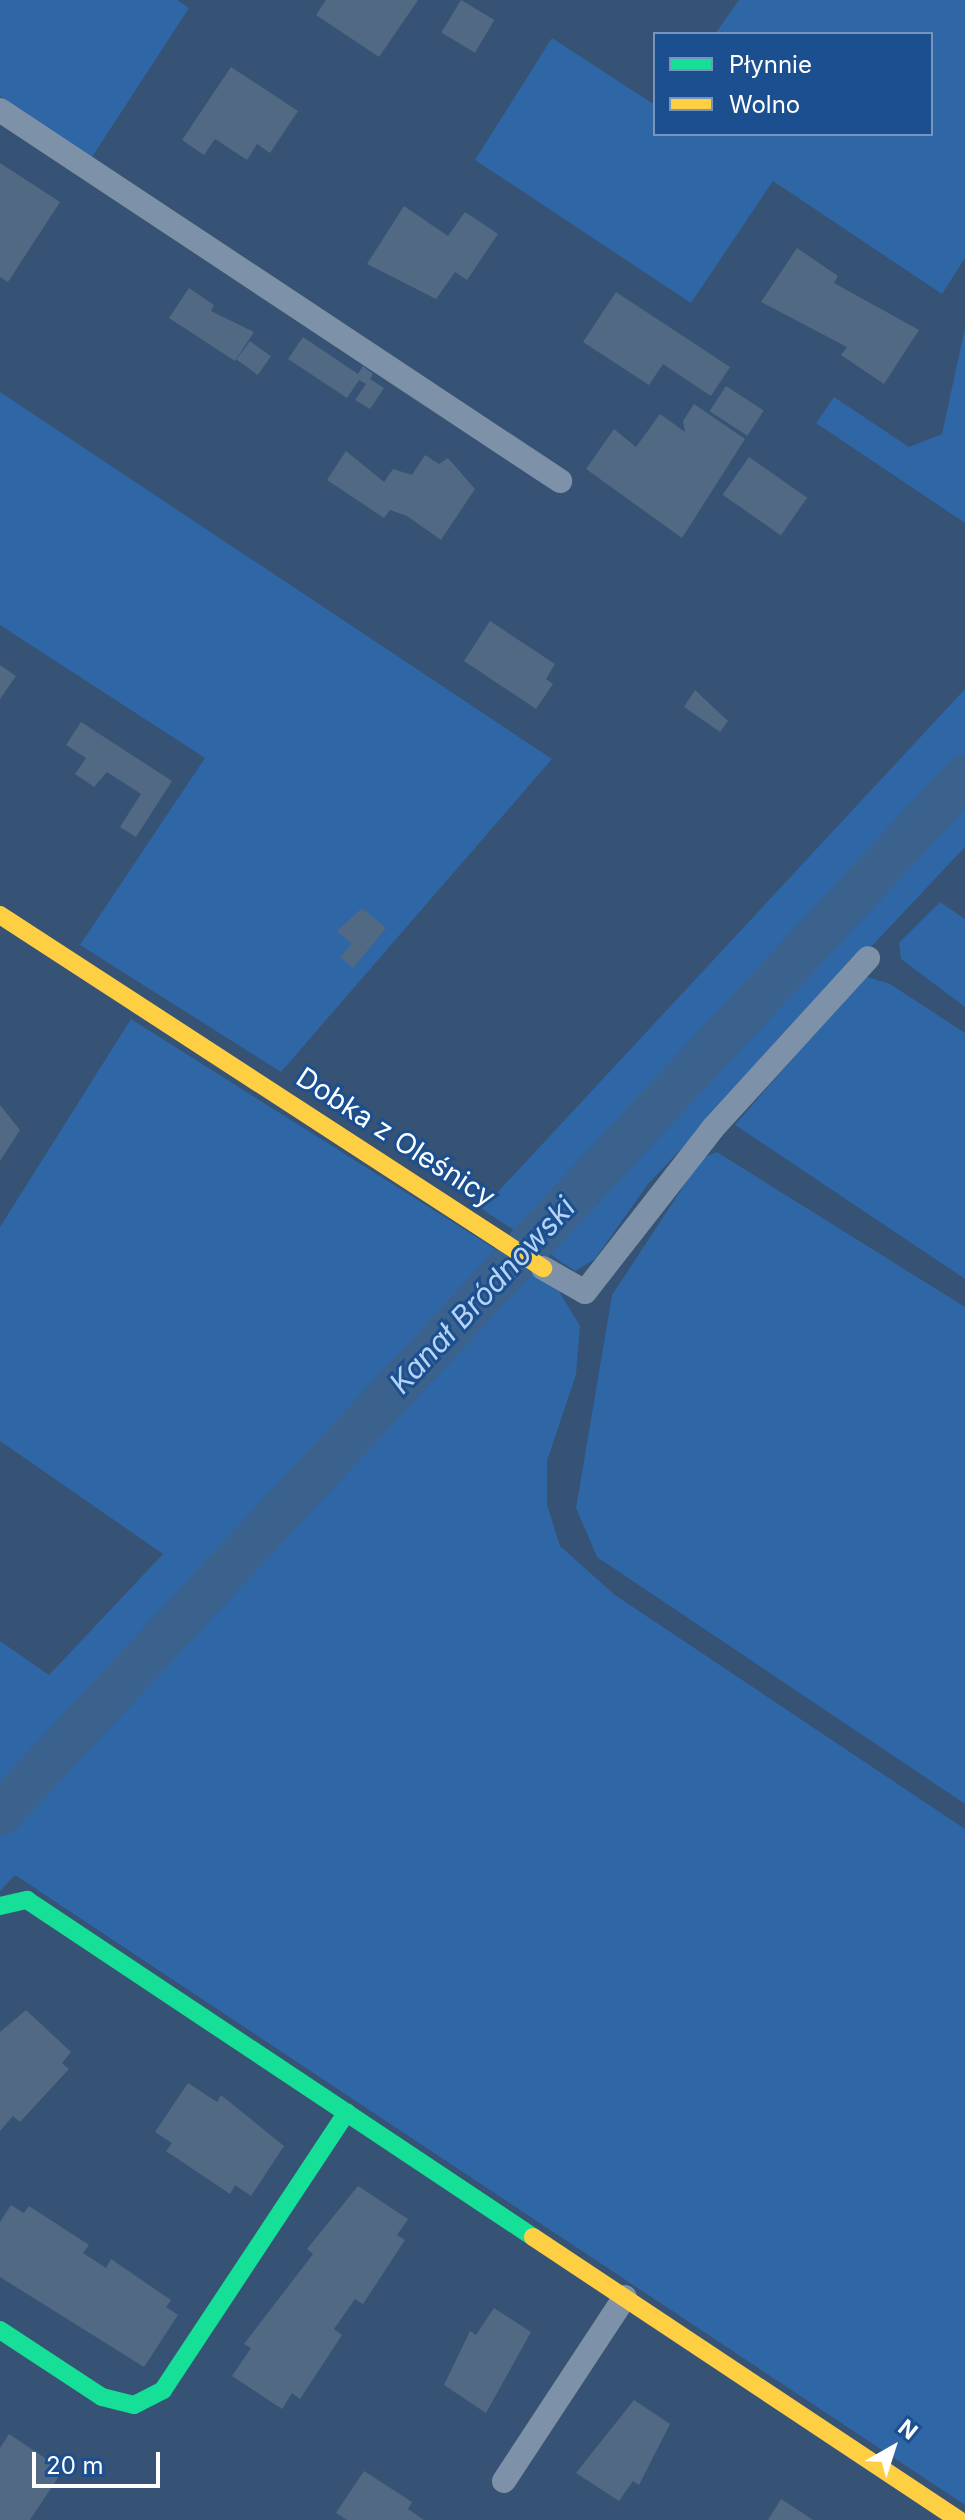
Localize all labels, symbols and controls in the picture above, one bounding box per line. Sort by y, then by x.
legend [653,32,933,136]
text: Płynnie [729,50,812,79]
text: Wolno [729,90,800,119]
street label: Dobka z Oleśnicy [290,1060,502,1214]
water label: Kanał Bródnowski [382,1189,582,1401]
north arrow [853,2408,933,2488]
text: N [893,2414,923,2445]
scale bar [36,2436,164,2486]
text: 20 m [46,2451,104,2480]

